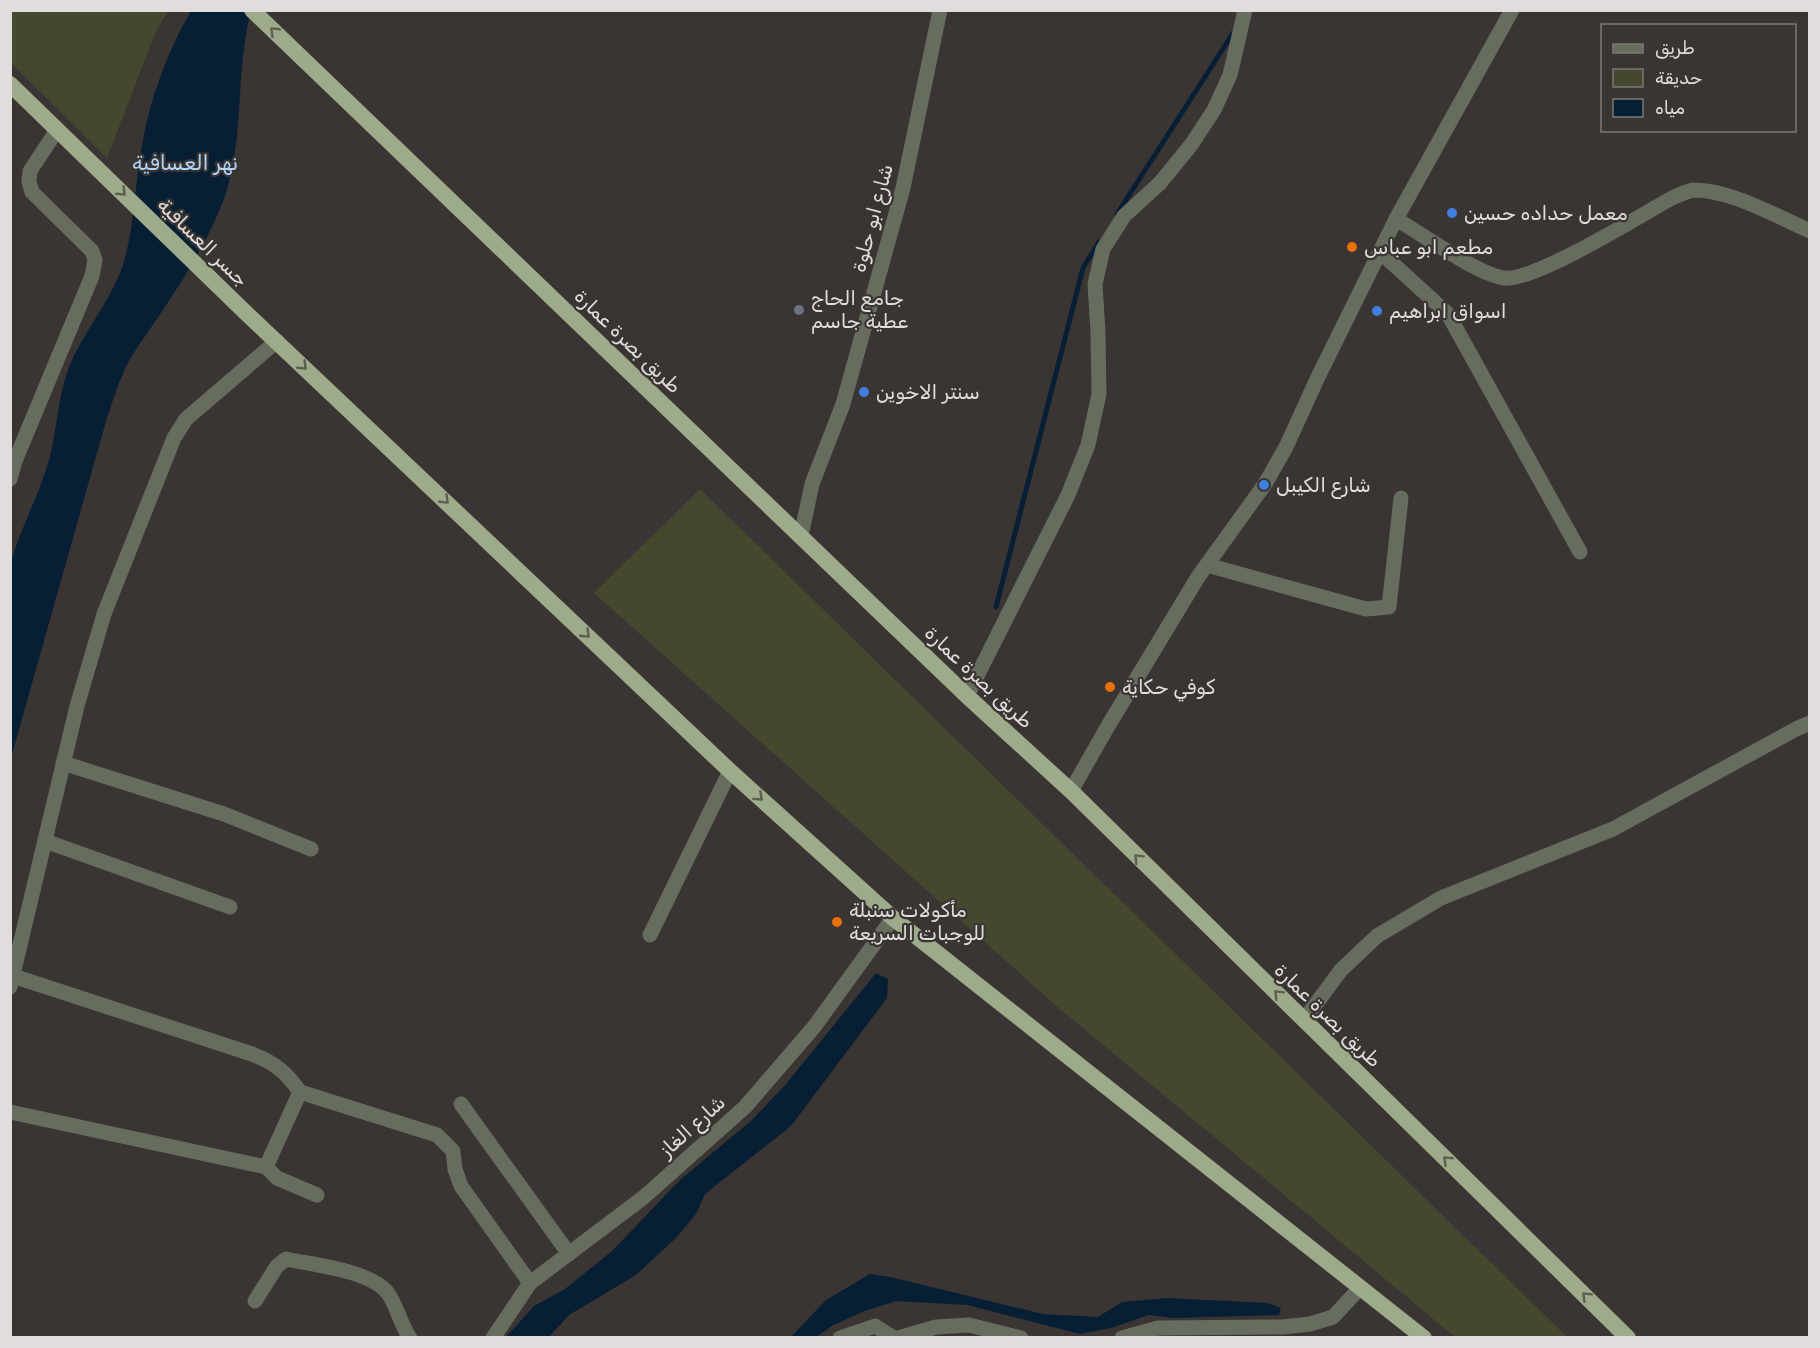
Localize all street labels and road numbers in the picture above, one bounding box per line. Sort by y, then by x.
street label: شارع ابو حلوة [846,161,900,275]
street label: جسر العسافية [152,193,254,291]
street label: طريق بصرة عمارة [569,284,687,398]
street label: طريق بصرة عمارة [920,621,1038,733]
street label: طريق بصرة عمارة [1269,958,1387,1072]
street label: شارع الغاز [653,1090,731,1164]

